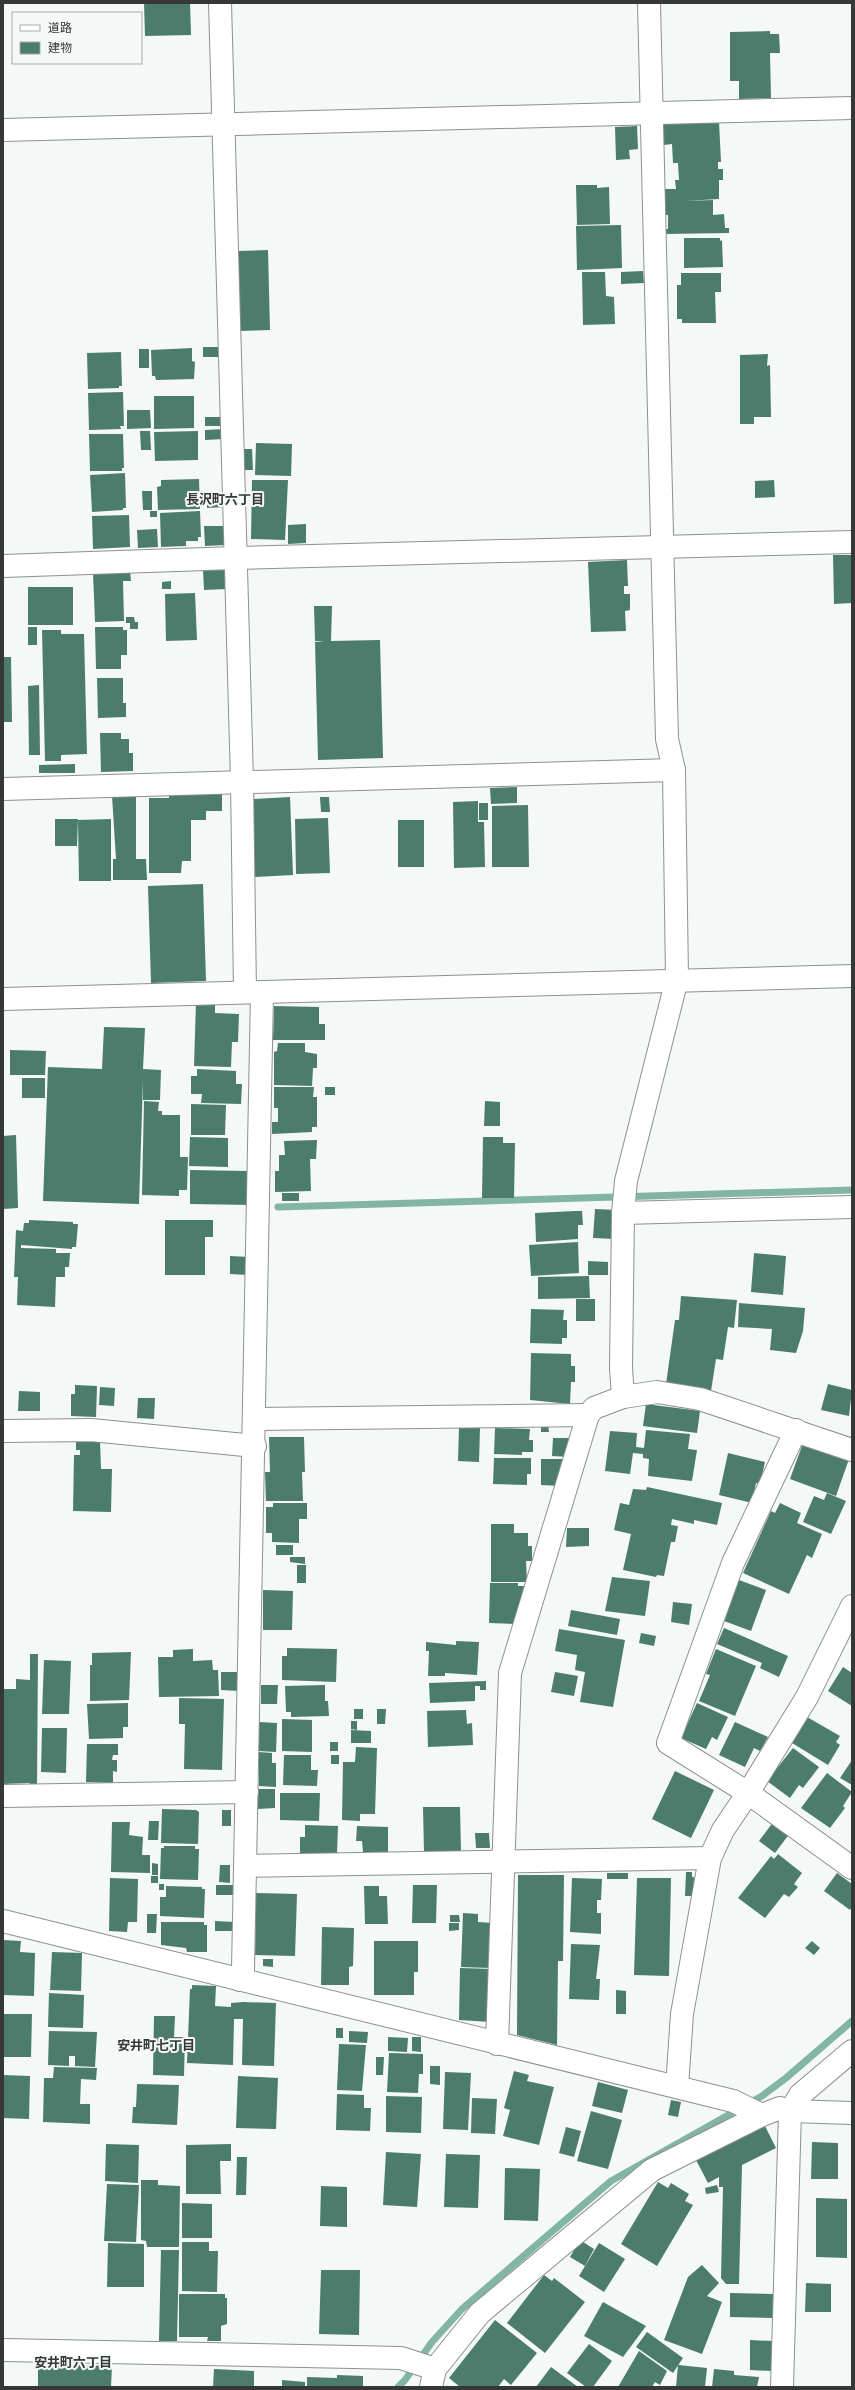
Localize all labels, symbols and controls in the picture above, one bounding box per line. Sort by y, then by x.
legend [12,12,142,64]
text: 道路 [48,21,72,35]
text: 建物 [48,41,72,55]
district label: 長沢町六丁目 [186,492,264,507]
district label: 安井町七丁目 [117,2038,195,2053]
district label: 安井町六丁目 [34,2355,112,2370]

